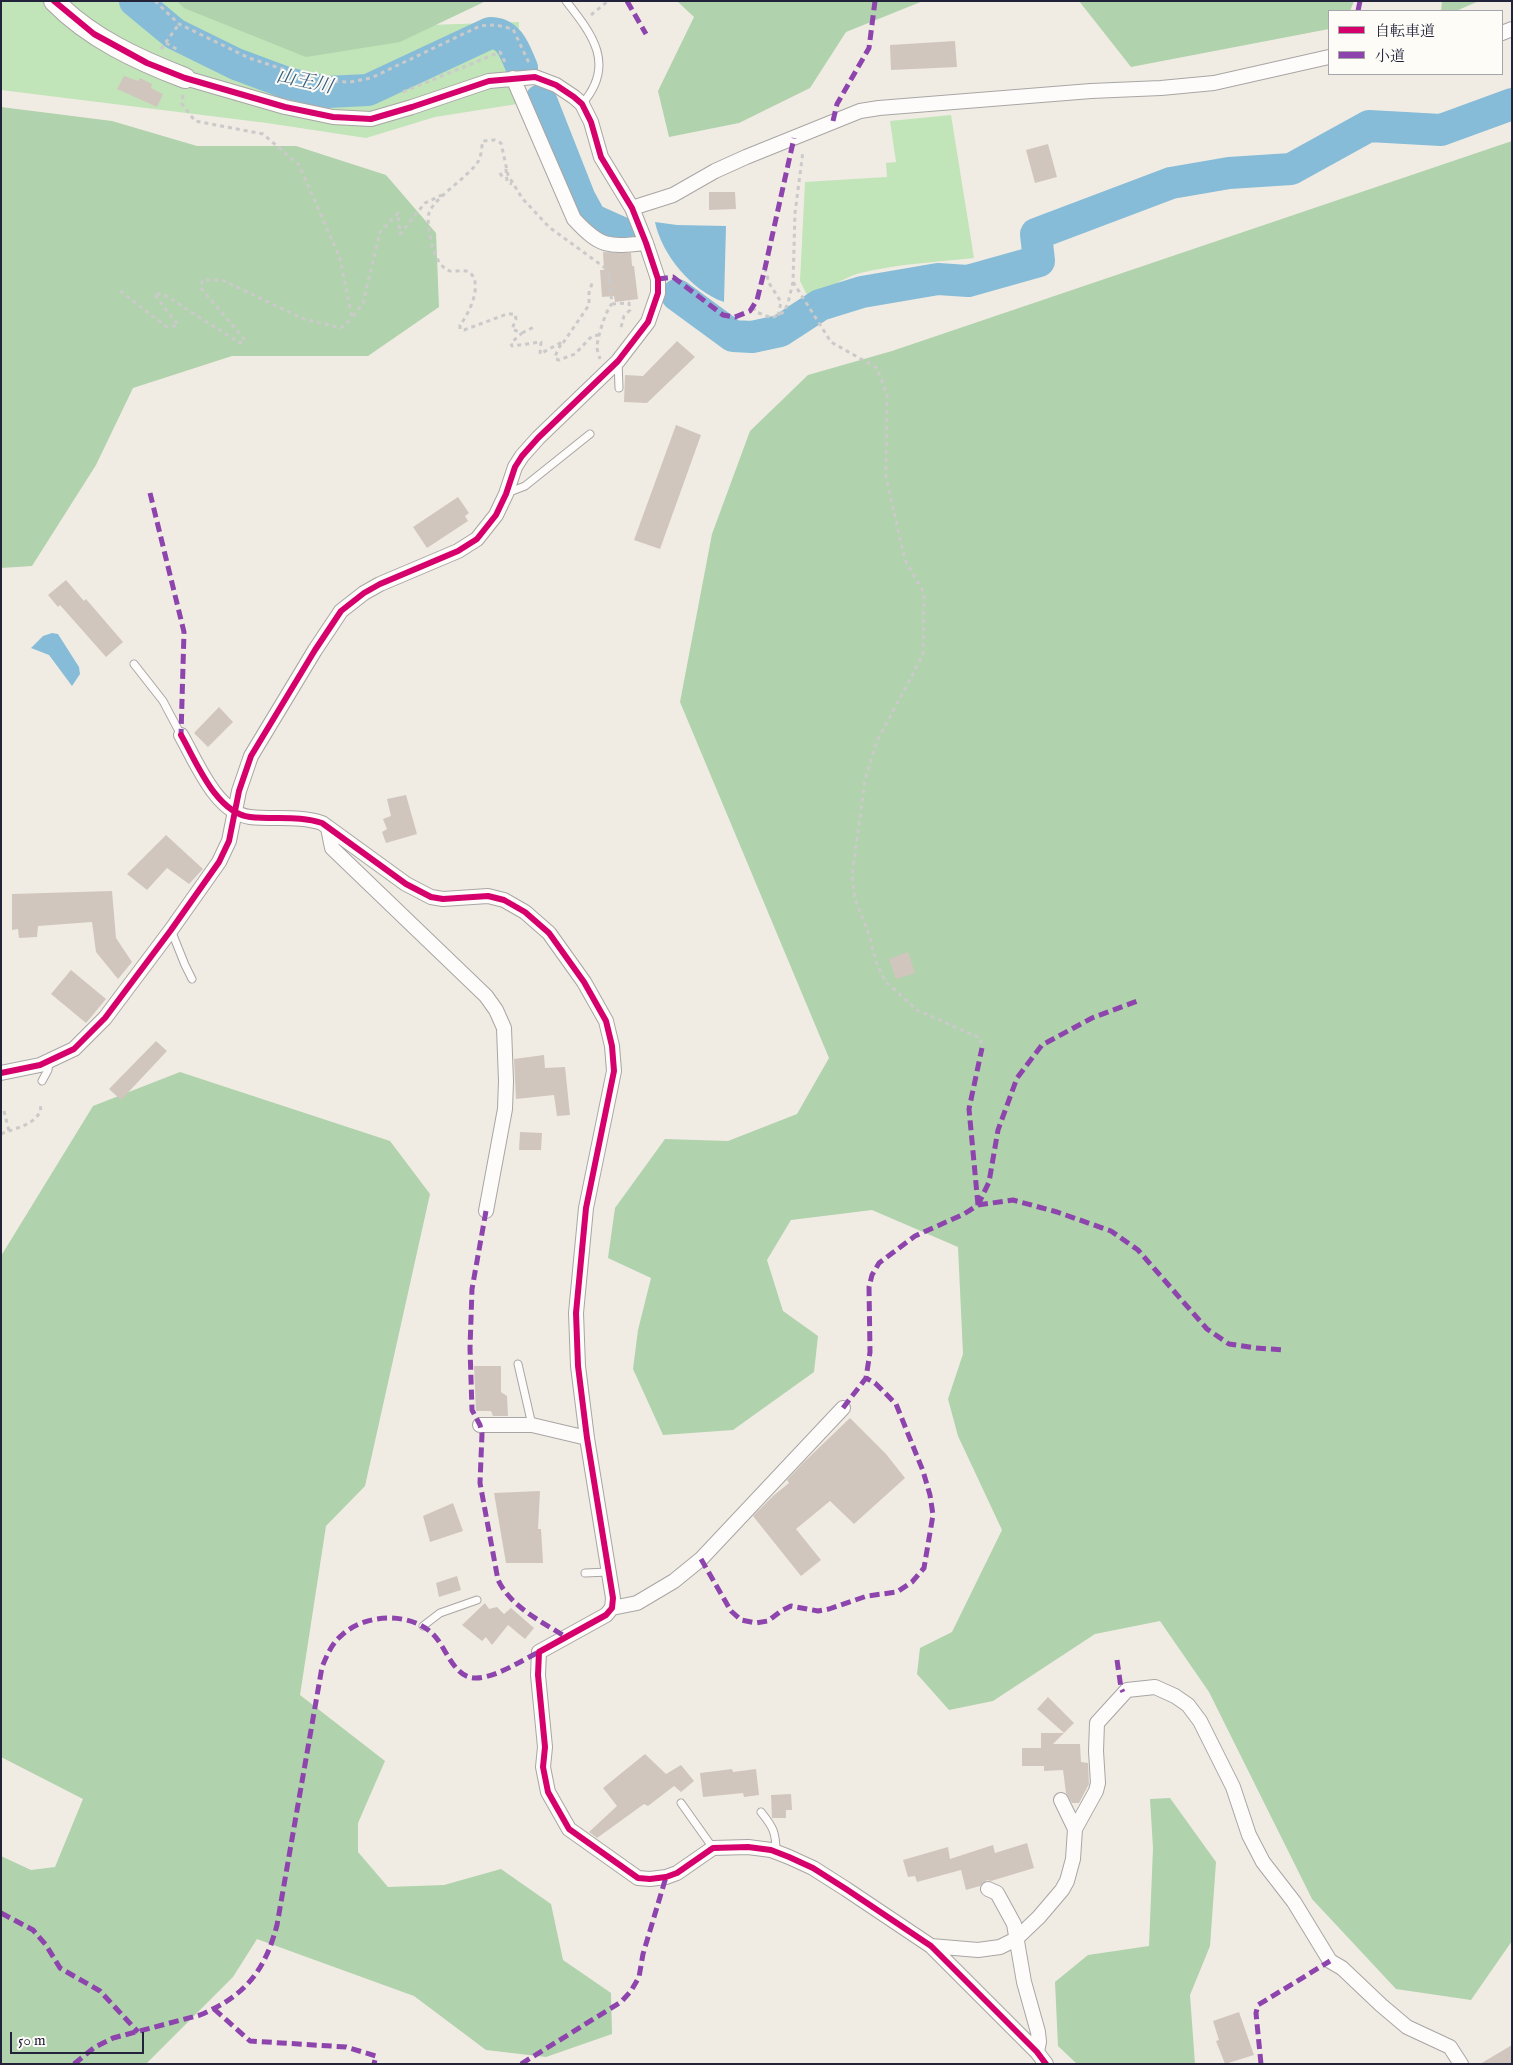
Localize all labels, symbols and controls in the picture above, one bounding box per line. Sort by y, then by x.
legend [1328,10,1503,75]
text: 自転車道 [1375,22,1435,41]
text: 小道 [1375,47,1405,66]
water label: 山王川 [274,66,334,100]
scale bar [12,2022,146,2054]
text: 50 m [18,2031,46,2050]

